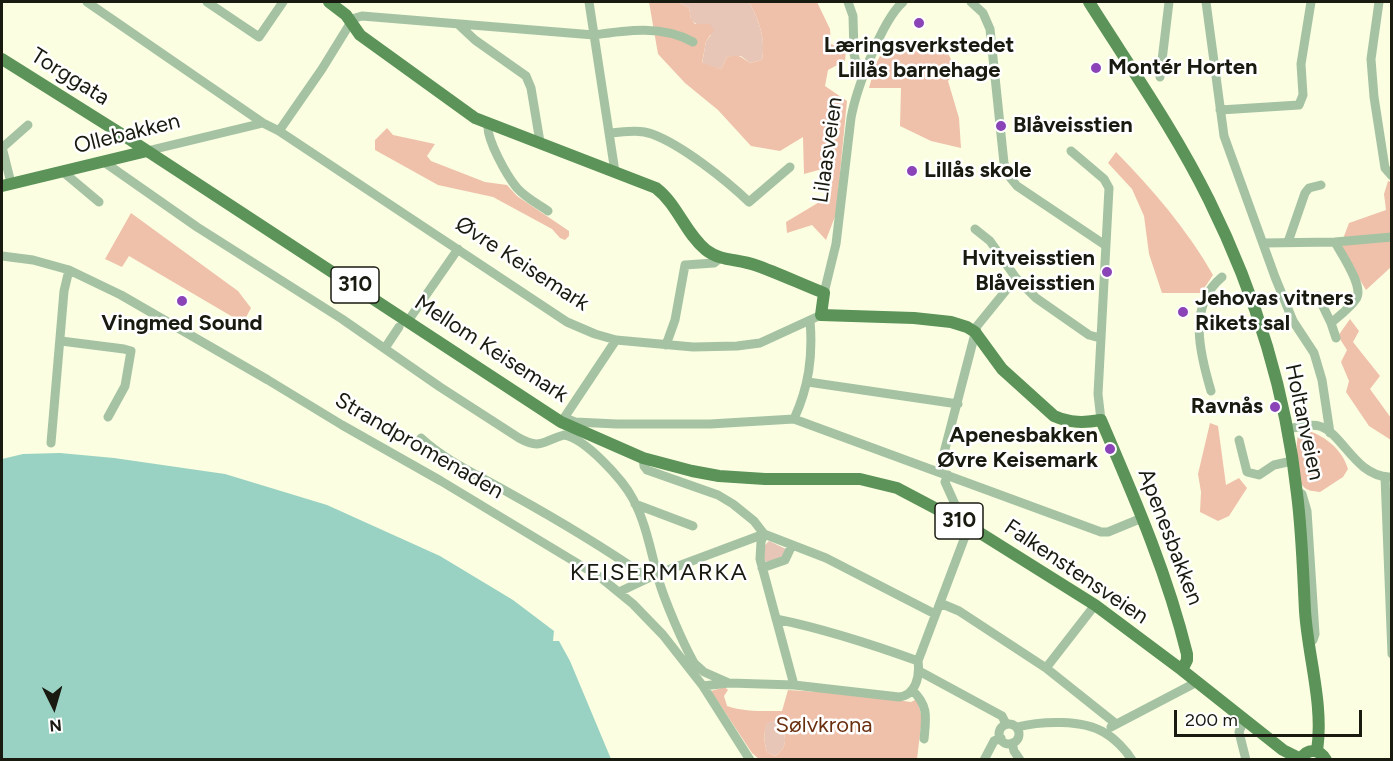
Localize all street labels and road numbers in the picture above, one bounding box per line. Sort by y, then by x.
street label: Torggata [26,43,114,111]
street label: Lilaasveien [808,95,848,205]
street label: Ollebakken [71,108,183,160]
street label: Øvre Keisemark [450,211,594,317]
road number: 310 [331,267,379,303]
street label: Mellom Keisemark [409,289,573,409]
street label: Holtanveien [1279,361,1329,483]
street label: Strandpromenaden [330,387,508,505]
street label: Apenesbakken [1132,465,1208,609]
road number: 310 [935,503,983,539]
street label: Falkenstensveien [999,514,1153,630]

